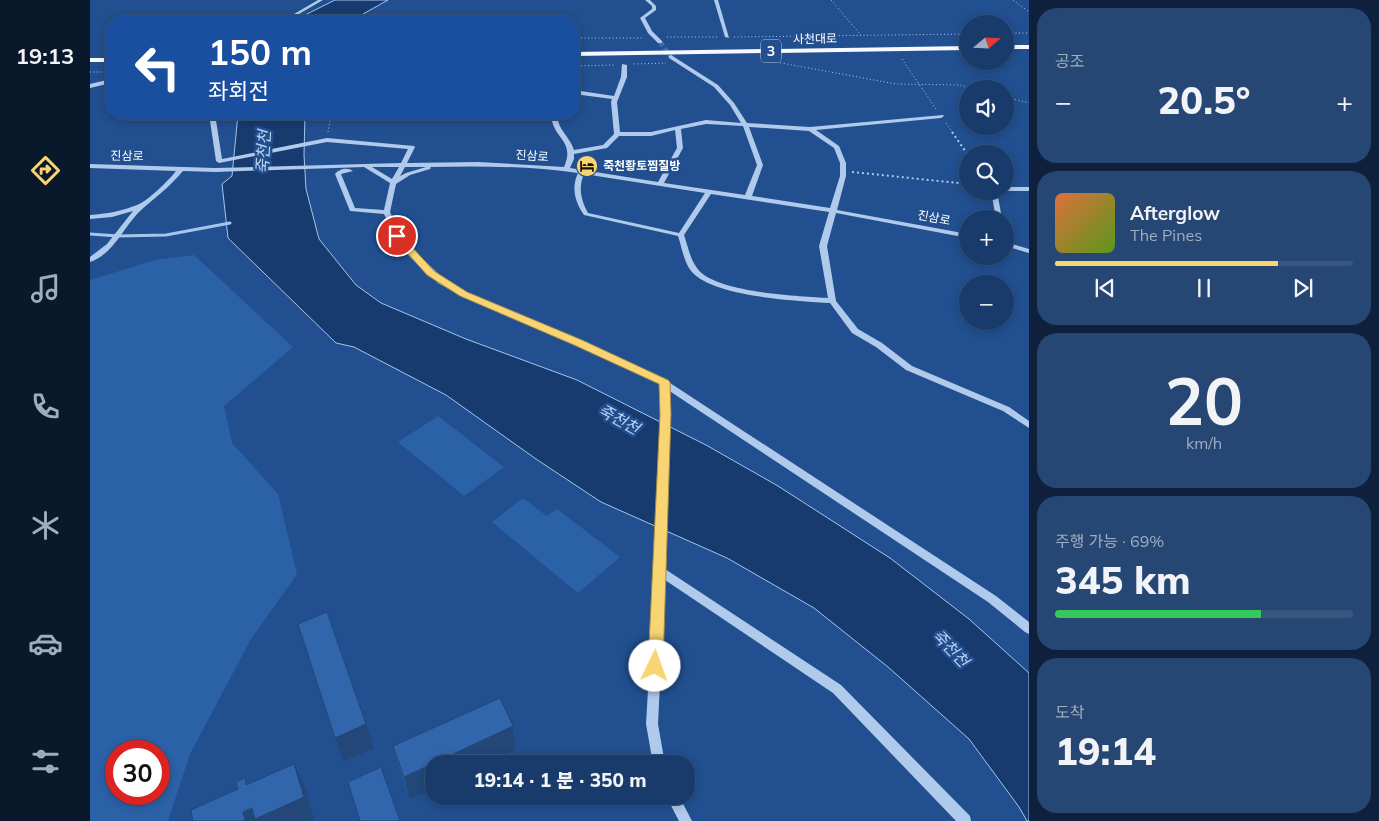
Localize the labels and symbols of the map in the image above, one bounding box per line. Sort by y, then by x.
north arrow [959,15,1014,70]
street label: 사천대로 [793,31,837,46]
road number: 3 [761,40,781,62]
water label: 죽천천 [252,127,274,175]
street label: 진삼로 [515,147,549,164]
street label: 진삼로 [110,148,144,163]
hotel icon: 죽천황토찜질방 [575,154,599,178]
place label: 죽천황토찜질방 [603,158,680,173]
street label: 진삼로 [916,207,952,228]
pin [376,215,418,257]
water label: 죽천천 [595,400,645,440]
water label: 죽천천 [928,625,975,672]
position arrow [628,639,680,691]
speed limit sign: 30 [105,740,170,805]

